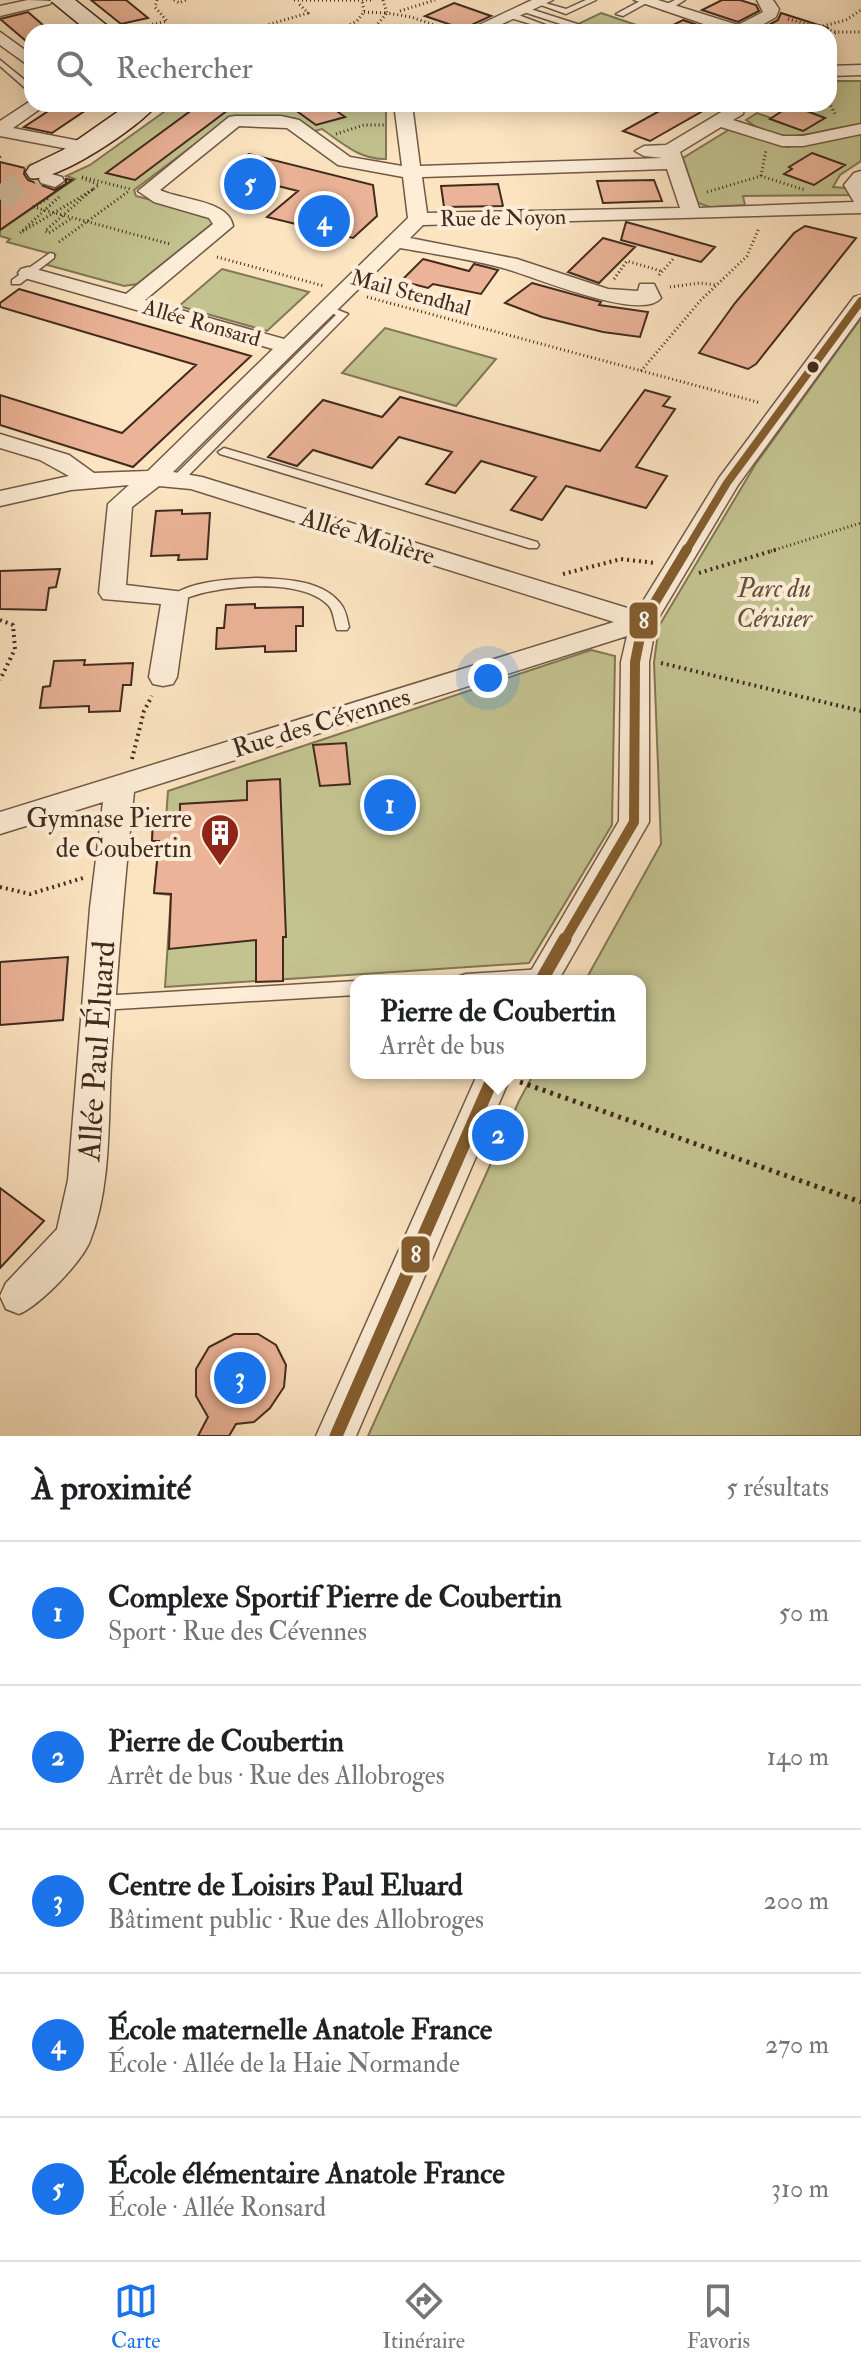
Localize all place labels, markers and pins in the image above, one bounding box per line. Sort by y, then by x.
pin: 5 [224,154,276,214]
pin: 4 [298,191,350,251]
unlabelled marker [805,359,821,375]
pin: 1 [364,775,416,835]
place label: Gymnase Pierre de Coubertin [26,803,192,865]
building icon: Gymnase Pierre de Coubertin [199,812,241,867]
pin: 2 [472,1105,524,1165]
pin: 3 [214,1348,266,1408]

